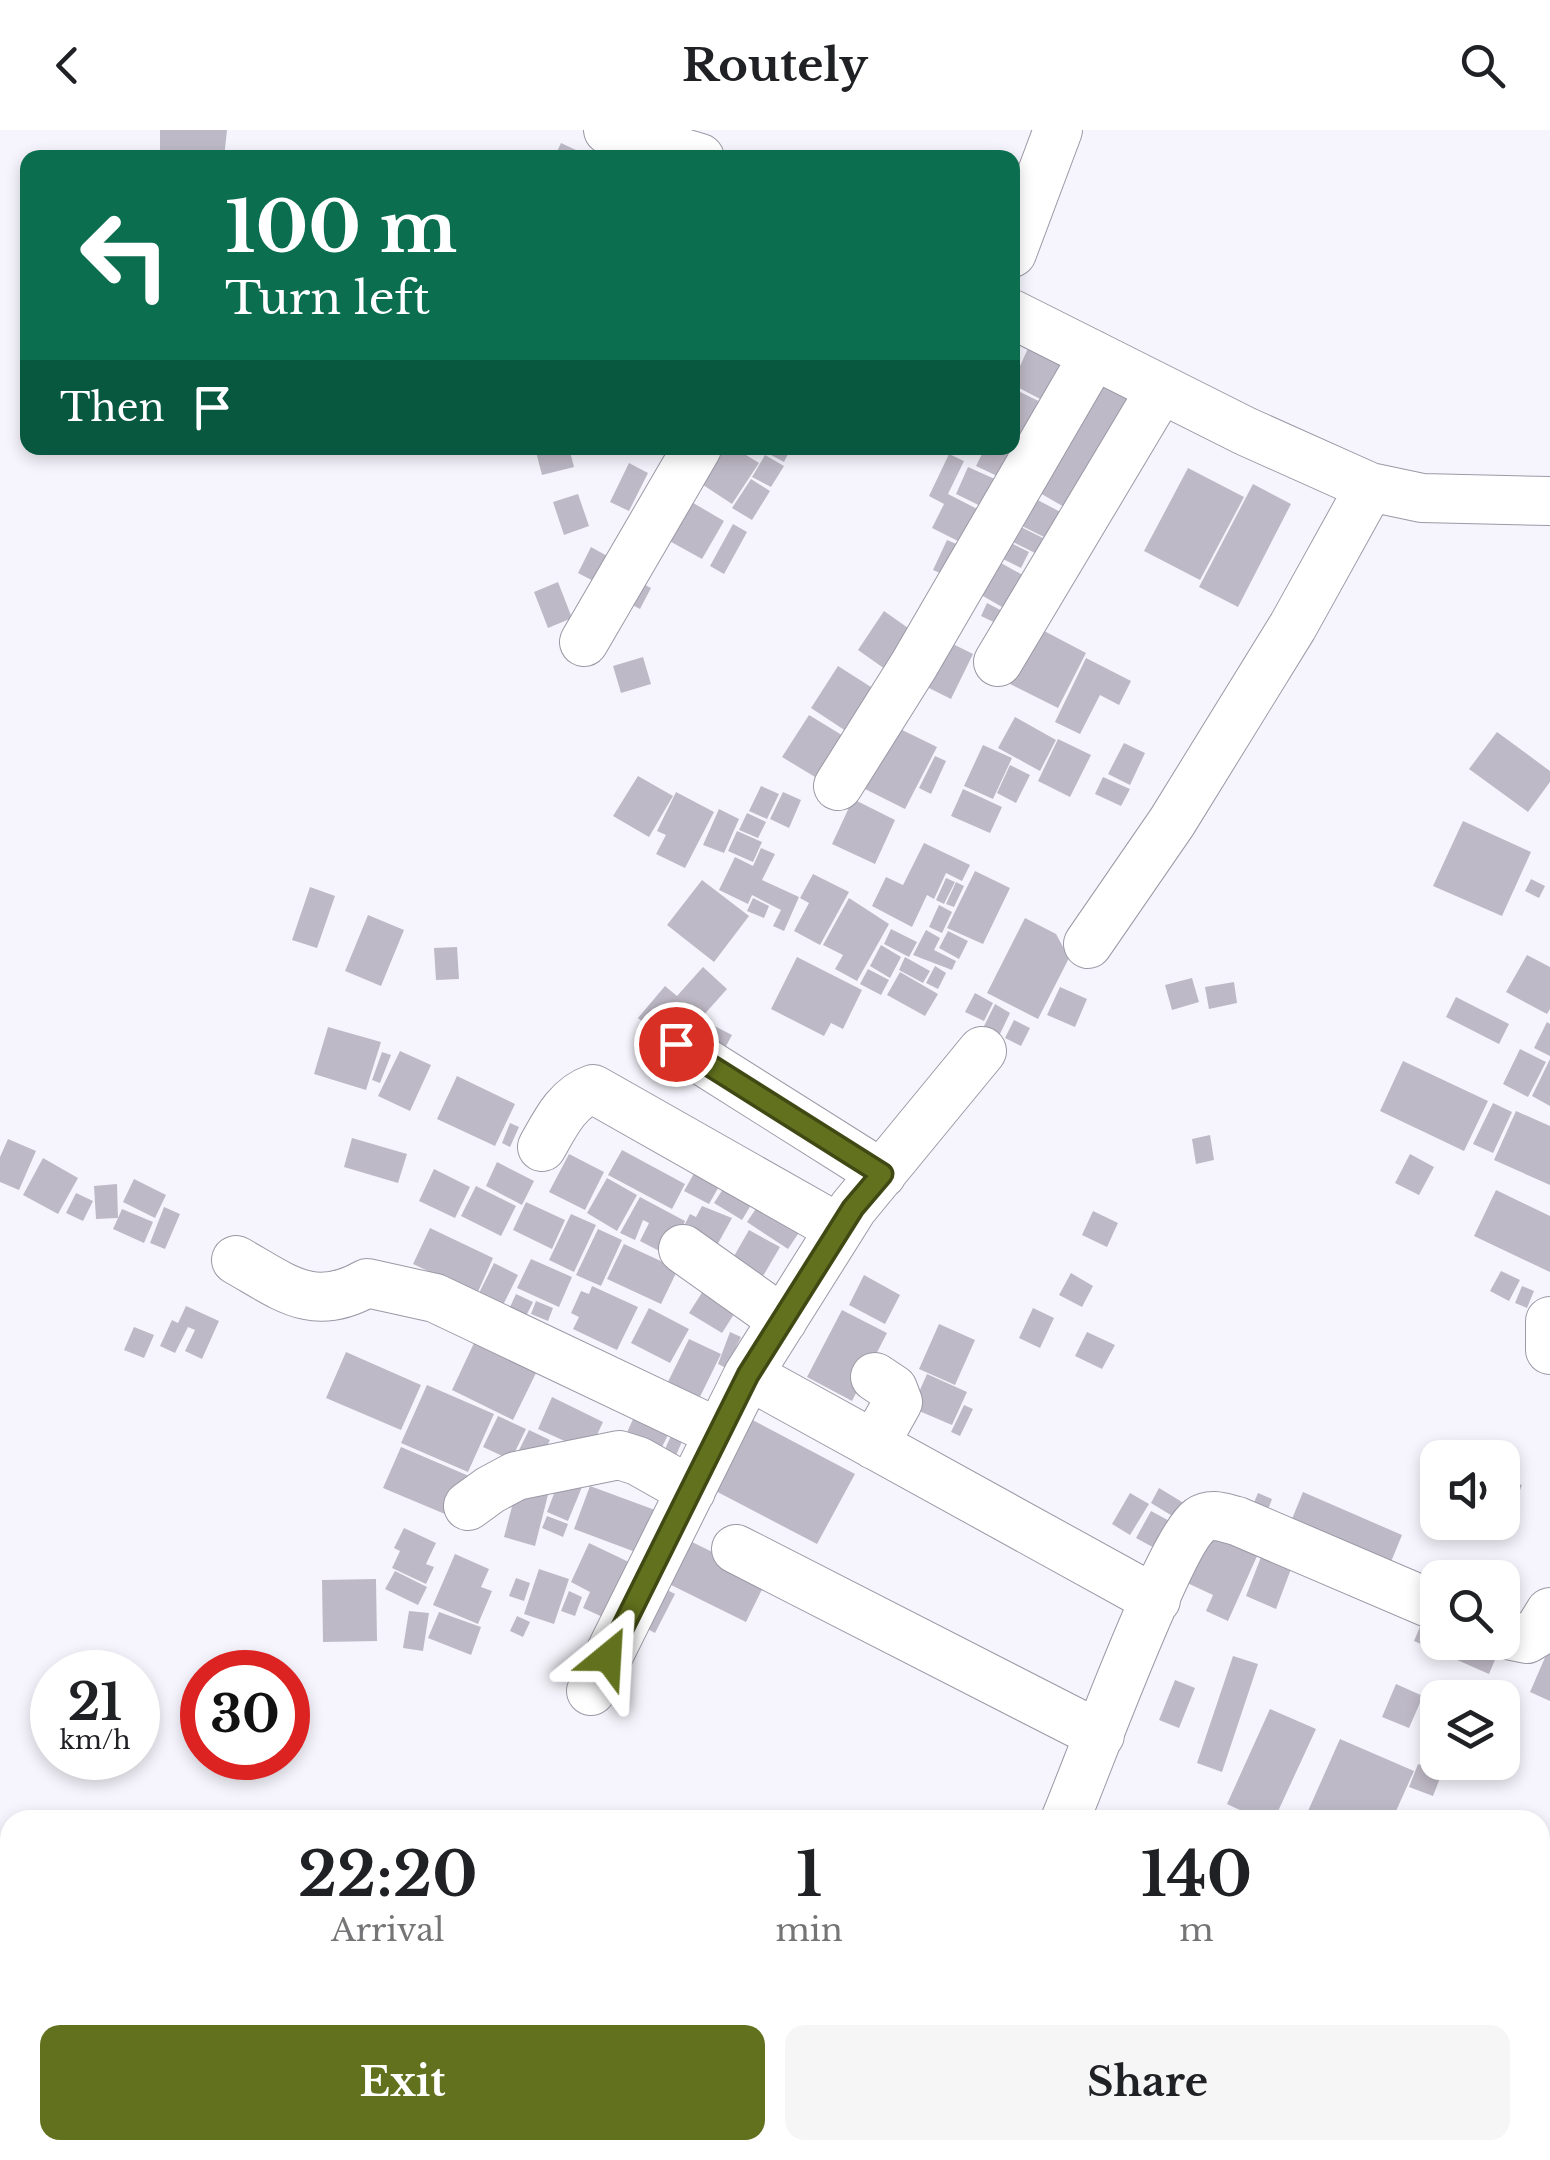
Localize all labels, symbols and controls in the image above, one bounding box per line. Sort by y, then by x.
text: Routely [682,37,868,93]
icon: back [40,38,95,93]
icon: search [1455,38,1510,93]
text: 100 m [225,184,457,271]
icon: left [60,190,190,320]
text: Turn left [225,270,430,326]
icon: arrive [185,380,240,435]
text: Then [60,384,165,431]
pin [634,1002,719,1087]
icon: arrive [649,1017,704,1072]
map controls [1420,1440,1520,1780]
button: sound [1420,1440,1520,1540]
button: search [1420,1560,1520,1660]
position arrow [556,1605,660,1709]
speed limit sign: 30 [180,1650,310,1780]
text: 21 [68,1671,122,1734]
button: layers [1420,1680,1520,1780]
text: km/h [60,1725,130,1756]
text: 22:20 [298,1838,477,1912]
text: 1 [796,1838,822,1912]
text: 140 [1141,1838,1252,1912]
text: Arrival [331,1910,444,1950]
text: min [775,1910,843,1950]
text: m [1179,1910,1214,1950]
button: Exit [40,2025,765,2140]
button: Share [785,2025,1510,2140]

